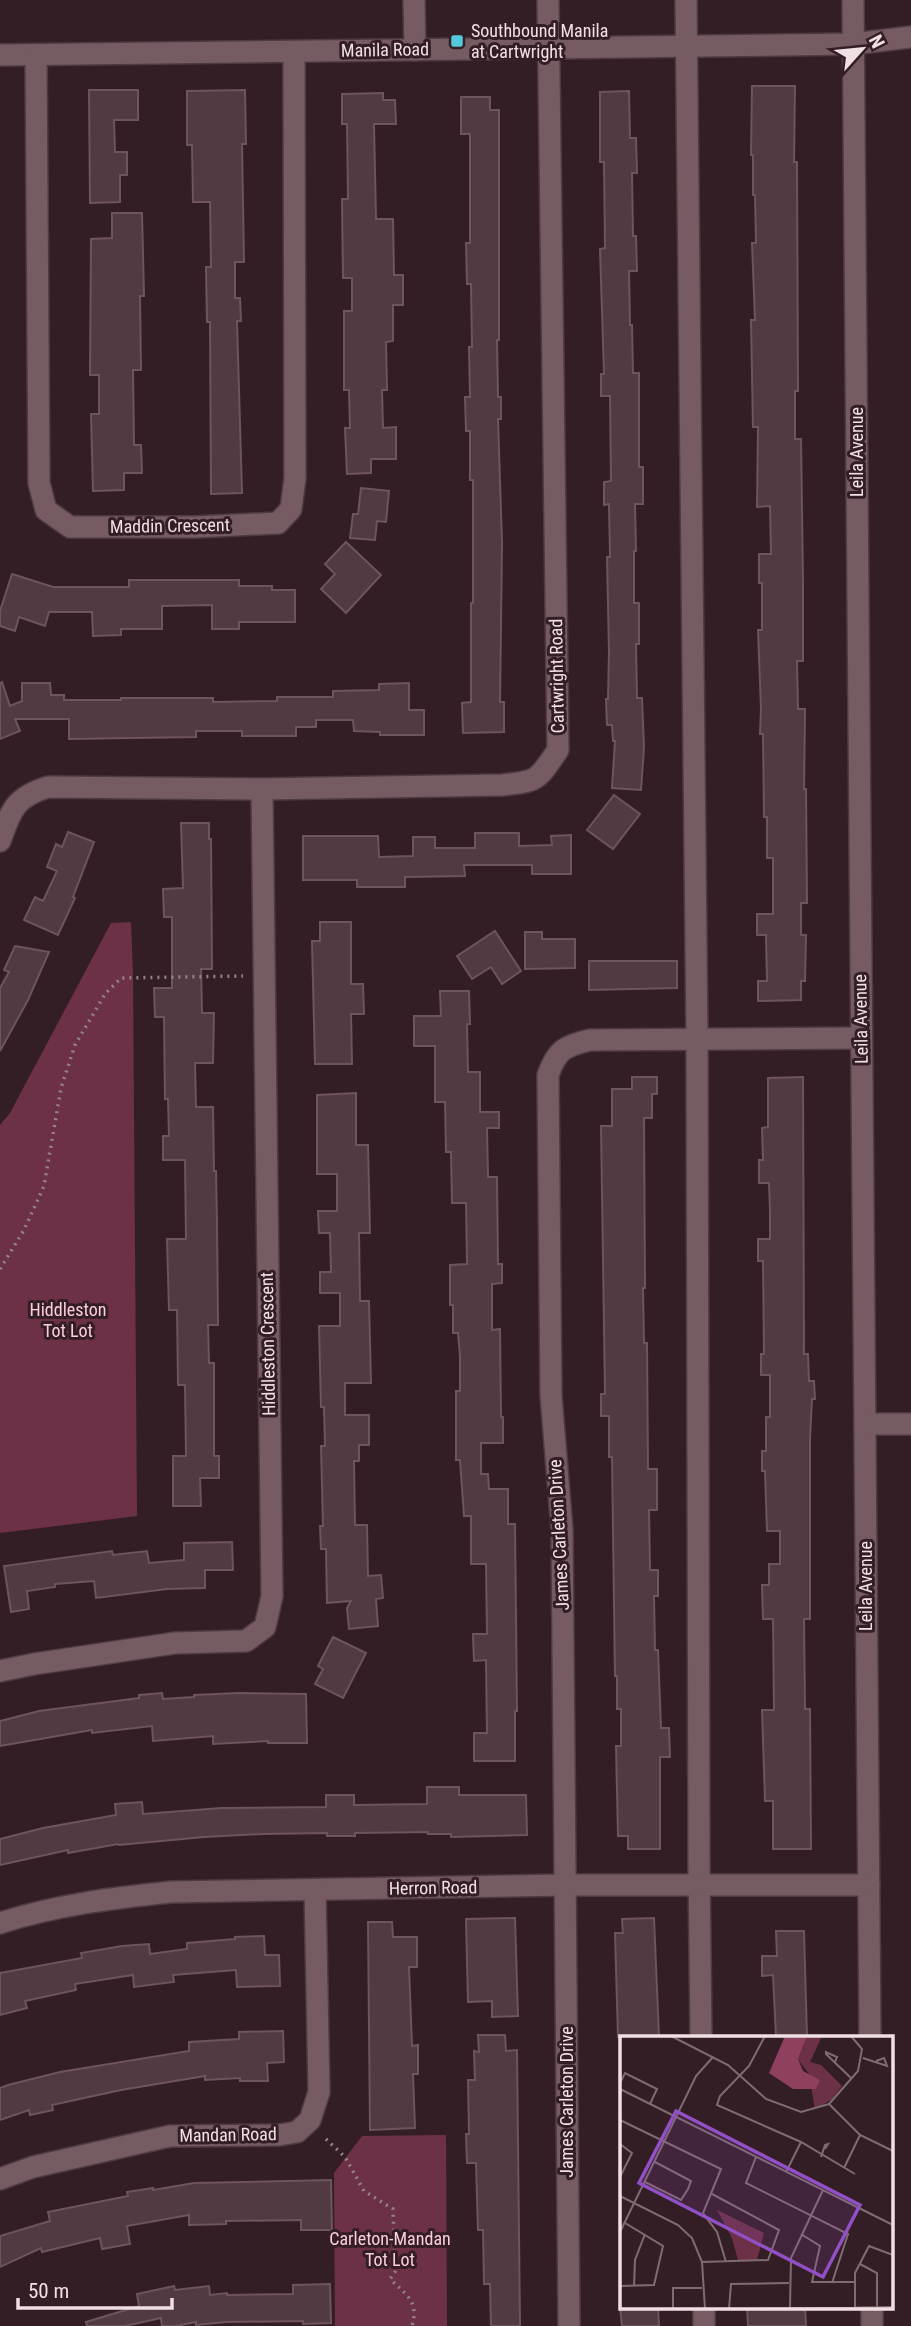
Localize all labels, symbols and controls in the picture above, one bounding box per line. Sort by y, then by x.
north arrow [827,14,897,84]
place label: Southbound Manila at Cartwright [471,20,608,62]
text: N [864,31,890,52]
marker: Southbound Manila at Cartwright [449,33,465,49]
street label: Manila Road [341,38,429,61]
street label: Leila Avenue [846,407,867,497]
street label: Maddin Crescent [110,514,230,537]
street label: Cartwright Road [545,619,568,733]
street label: Leila Avenue [849,974,872,1064]
street label: Hiddleston Crescent [256,1272,279,1416]
park label: Hiddleston Tot Lot [30,1299,106,1341]
street label: James Carleton Drive [544,1459,573,1611]
street label: Leila Avenue [855,1541,876,1631]
street label: Herron Road [389,1876,477,1899]
street label: James Carleton Drive [556,2026,577,2178]
inset map [620,2036,894,2308]
street label: Mandan Road [179,2123,277,2146]
park label: Carleton-Mandan Tot Lot [329,2228,451,2270]
scale bar [18,2266,172,2310]
text: 50 m [28,2279,69,2303]

